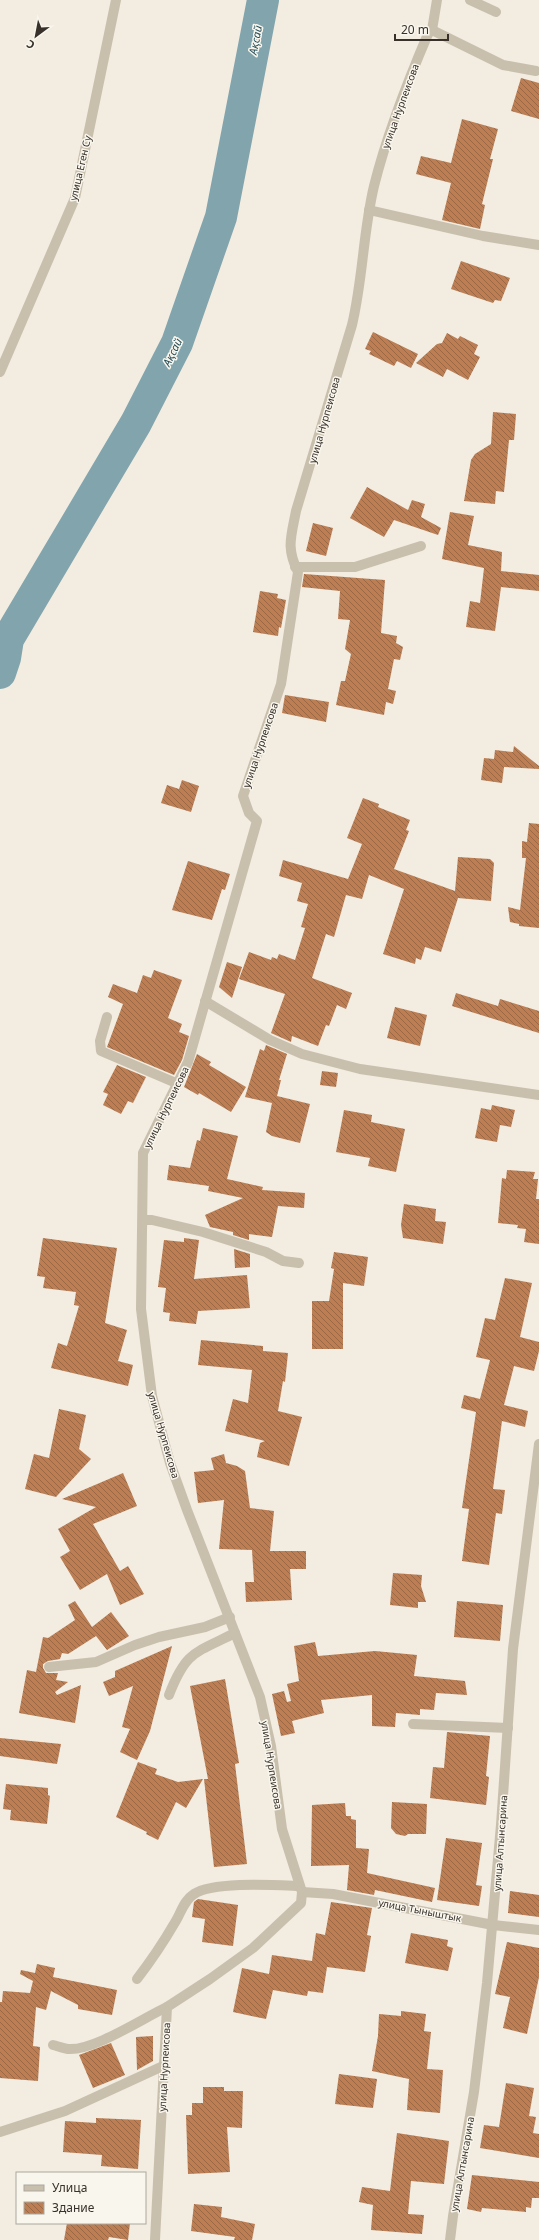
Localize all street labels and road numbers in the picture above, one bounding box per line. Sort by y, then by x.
street label: улица Нурпеисова [378,62,422,150]
street label: улица Еген Су [66,133,95,202]
street label: улица Нурпеисова [305,375,343,465]
street label: улица Нурпеисова [239,700,281,790]
street label: улица Нурпеисова [140,1064,192,1150]
street label: улица Нурпеисова [145,1390,183,1480]
street label: улица Нурпеисова [258,1720,286,1810]
street label: улица Алтынсарина [490,1795,510,1891]
street label: улица Тыныштык [377,1895,463,1925]
street label: улица Нурпеисова [155,2022,173,2112]
street label: улица Алтынсарина [447,2115,477,2213]

